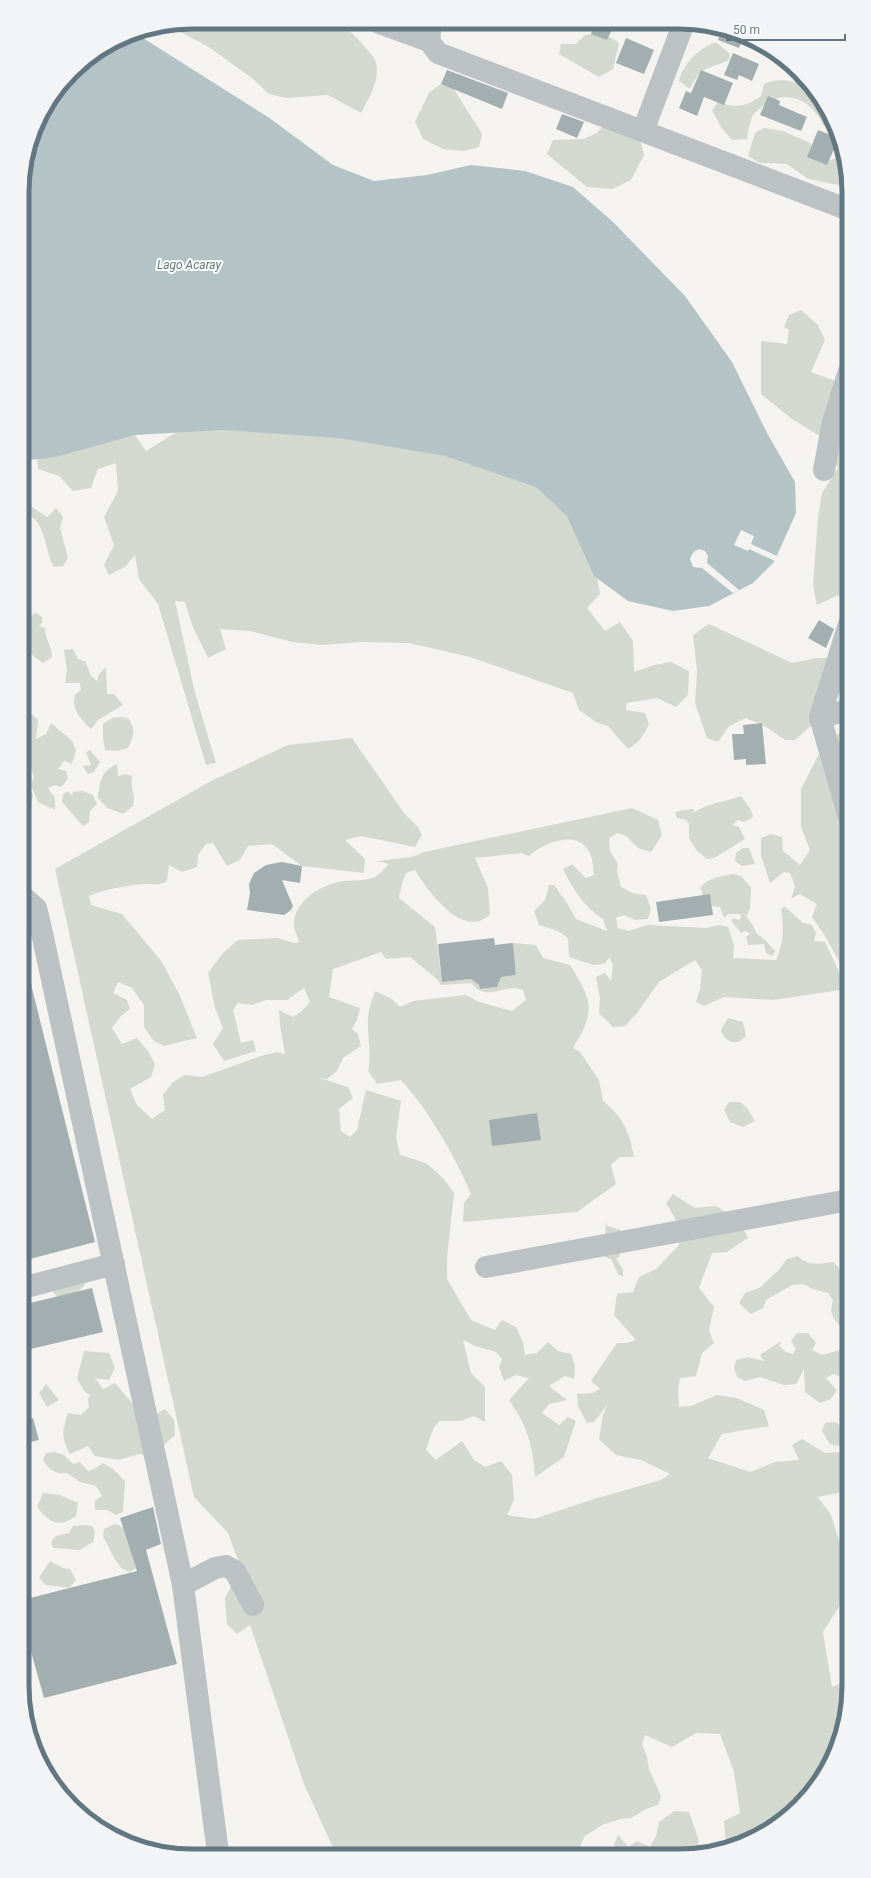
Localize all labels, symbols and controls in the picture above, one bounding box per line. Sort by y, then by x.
scale bar [727,16,845,42]
text: 50 m [733,23,760,37]
water label: Lago Acaray [157,258,222,272]

